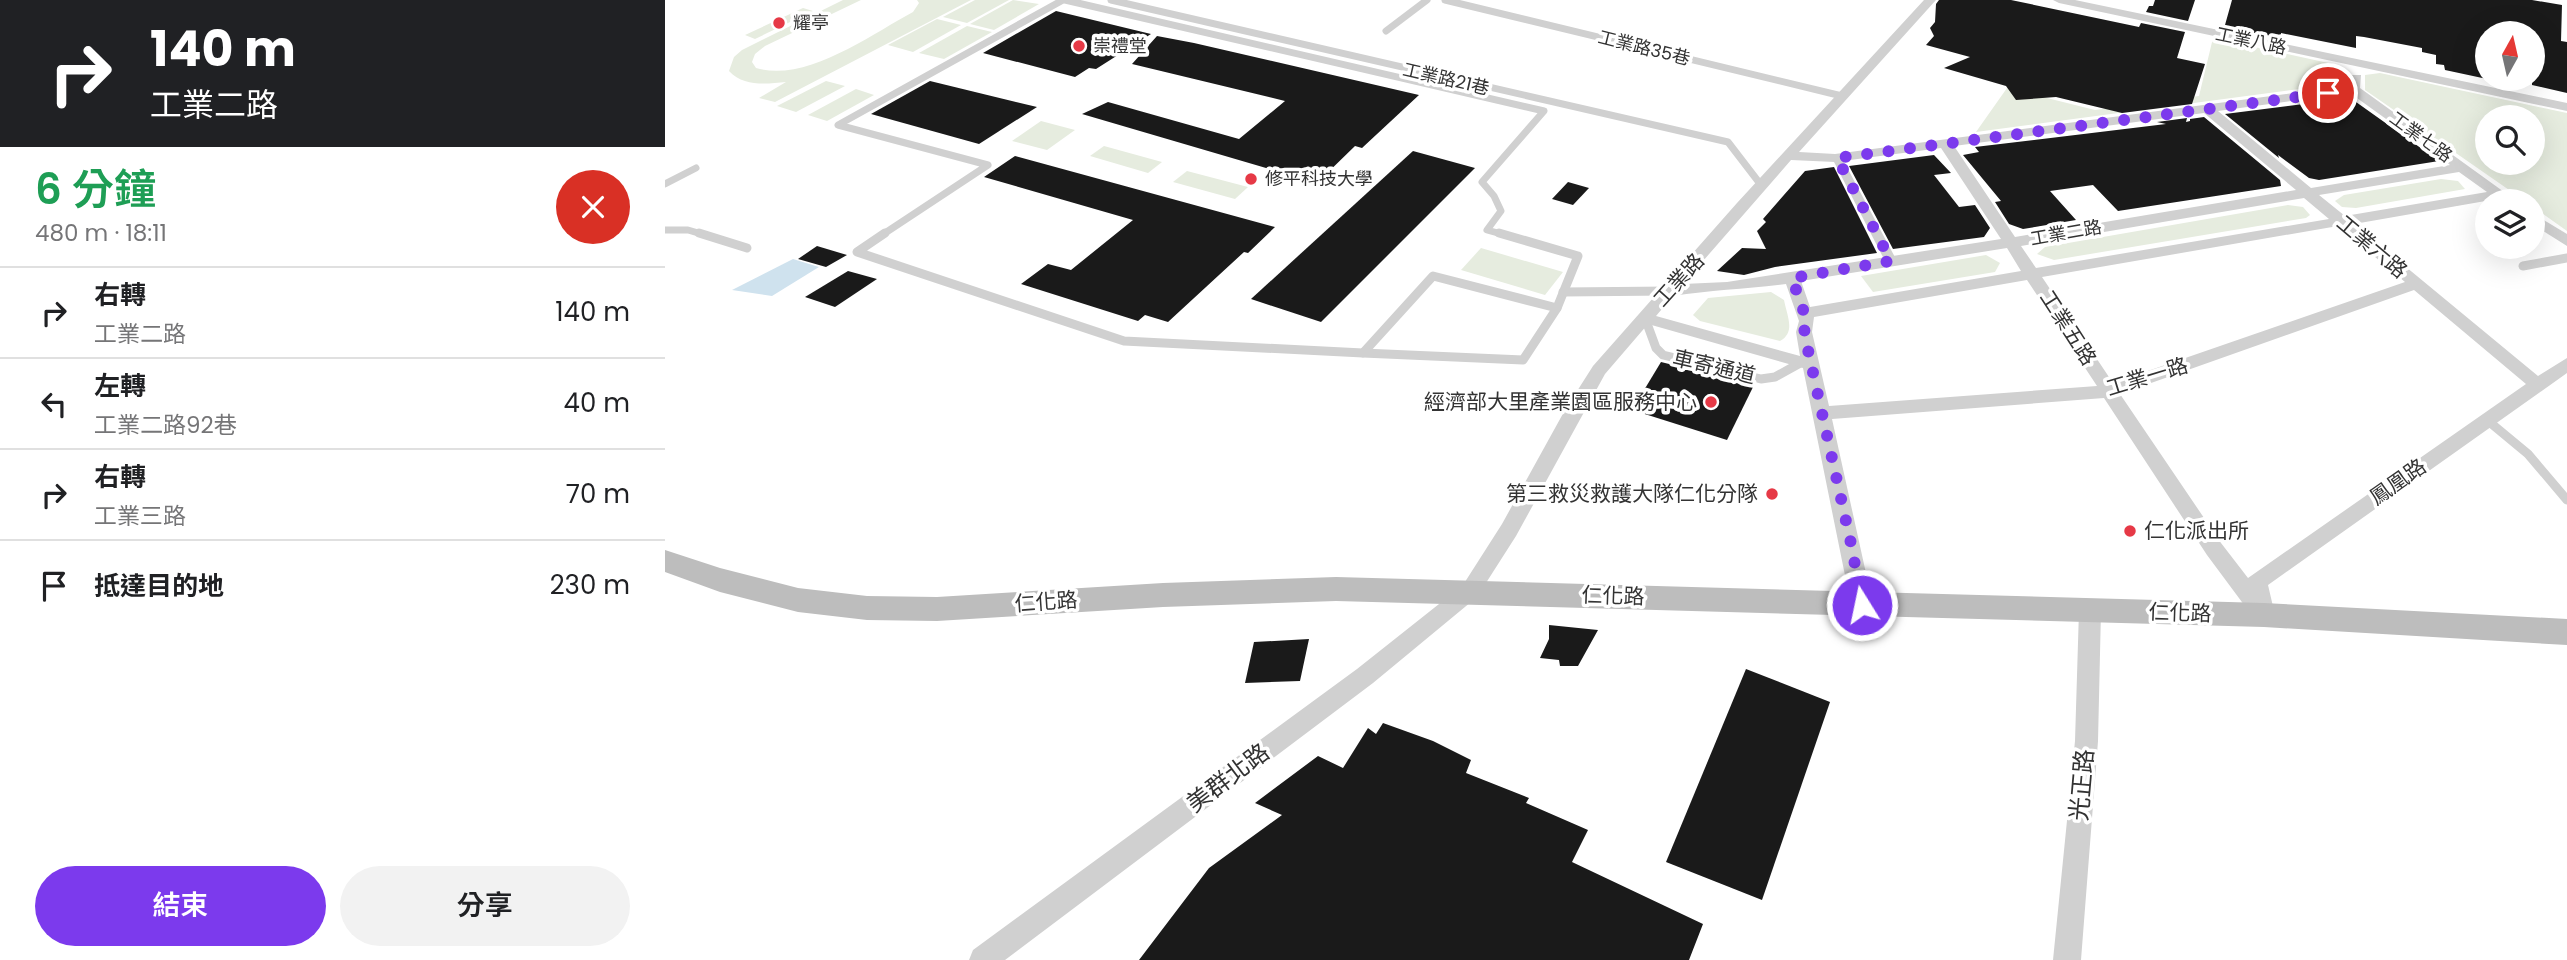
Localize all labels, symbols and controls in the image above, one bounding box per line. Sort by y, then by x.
place label: 耀亭 [793,10,829,35]
text: 140 m [150,15,296,83]
marker: 耀亭 [771,15,787,31]
street label: 工業八路 [2213,21,2289,60]
north arrow [2475,21,2545,91]
map controls [2475,21,2545,259]
street label: 工業路35巷 [1596,24,1693,71]
icon: right [35,28,126,119]
place label: 崇禮堂 [1093,33,1147,58]
marker: 崇禮堂 [1071,38,1087,54]
street label: 工業路21巷 [1400,56,1492,101]
pin [2298,63,2358,123]
icon: arrive [2309,74,2347,112]
text: 工業二路 [150,82,278,127]
street label: 工業七路 [2385,105,2458,168]
button: search [2475,105,2545,175]
text: 6 分鐘 [35,160,156,219]
place label: 修平科技大學 [1265,166,1373,191]
button: close [556,170,630,244]
marker: 修平科技大學 [1243,171,1259,187]
button: layers [2475,189,2545,259]
street label: 工業六路 [2331,209,2414,285]
street label: 工業二路 [2028,214,2104,251]
text: 480 m · 18:11 [35,217,167,249]
street label: 工業路 [1647,247,1710,313]
text: 右轉 [94,277,146,313]
street label: 工業五路 [2033,285,2103,371]
icon: right [35,294,73,332]
text: 140 m [555,294,630,330]
text: 工業二路 [94,318,186,350]
street label: 車寄通道 [1670,343,1758,390]
street label: 工業一路 [2102,350,2191,403]
text: 左轉 [94,368,146,404]
icon: left [35,385,73,423]
text: 40 m [564,385,630,421]
place label: 經濟部大里產業園區服務中心 [1424,387,1697,416]
marker: 經濟部大里產業園區服務中心 [1703,394,1719,410]
text: 工業二路92巷 [94,409,237,441]
street label: 鳳凰路 [2364,452,2432,512]
text: 右轉 [94,459,146,495]
icon: right [35,476,73,514]
text: 70 m [566,476,630,512]
place label: 第三救災救護大隊仁化分隊 [1506,479,1758,508]
marker: 第三救災救護大隊仁化分隊 [1764,486,1780,502]
text: 工業三路 [94,500,186,532]
place label: 仁化派出所 [2144,516,2249,545]
marker: 仁化派出所 [2122,523,2138,539]
icon: arrive [35,567,73,605]
text: 230 m [550,567,630,603]
text: 抵達目的地 [94,568,224,604]
position arrow [1825,568,1899,642]
street label: 仁化路 [1581,580,1645,611]
street label: 仁化路 [1014,585,1078,618]
street label: 仁化路 [2148,597,2212,628]
street label: 美群北路 [1179,736,1276,820]
street label: 光正路 [2062,748,2101,822]
button: 結束 [35,866,326,946]
button: 分享 [340,866,630,946]

